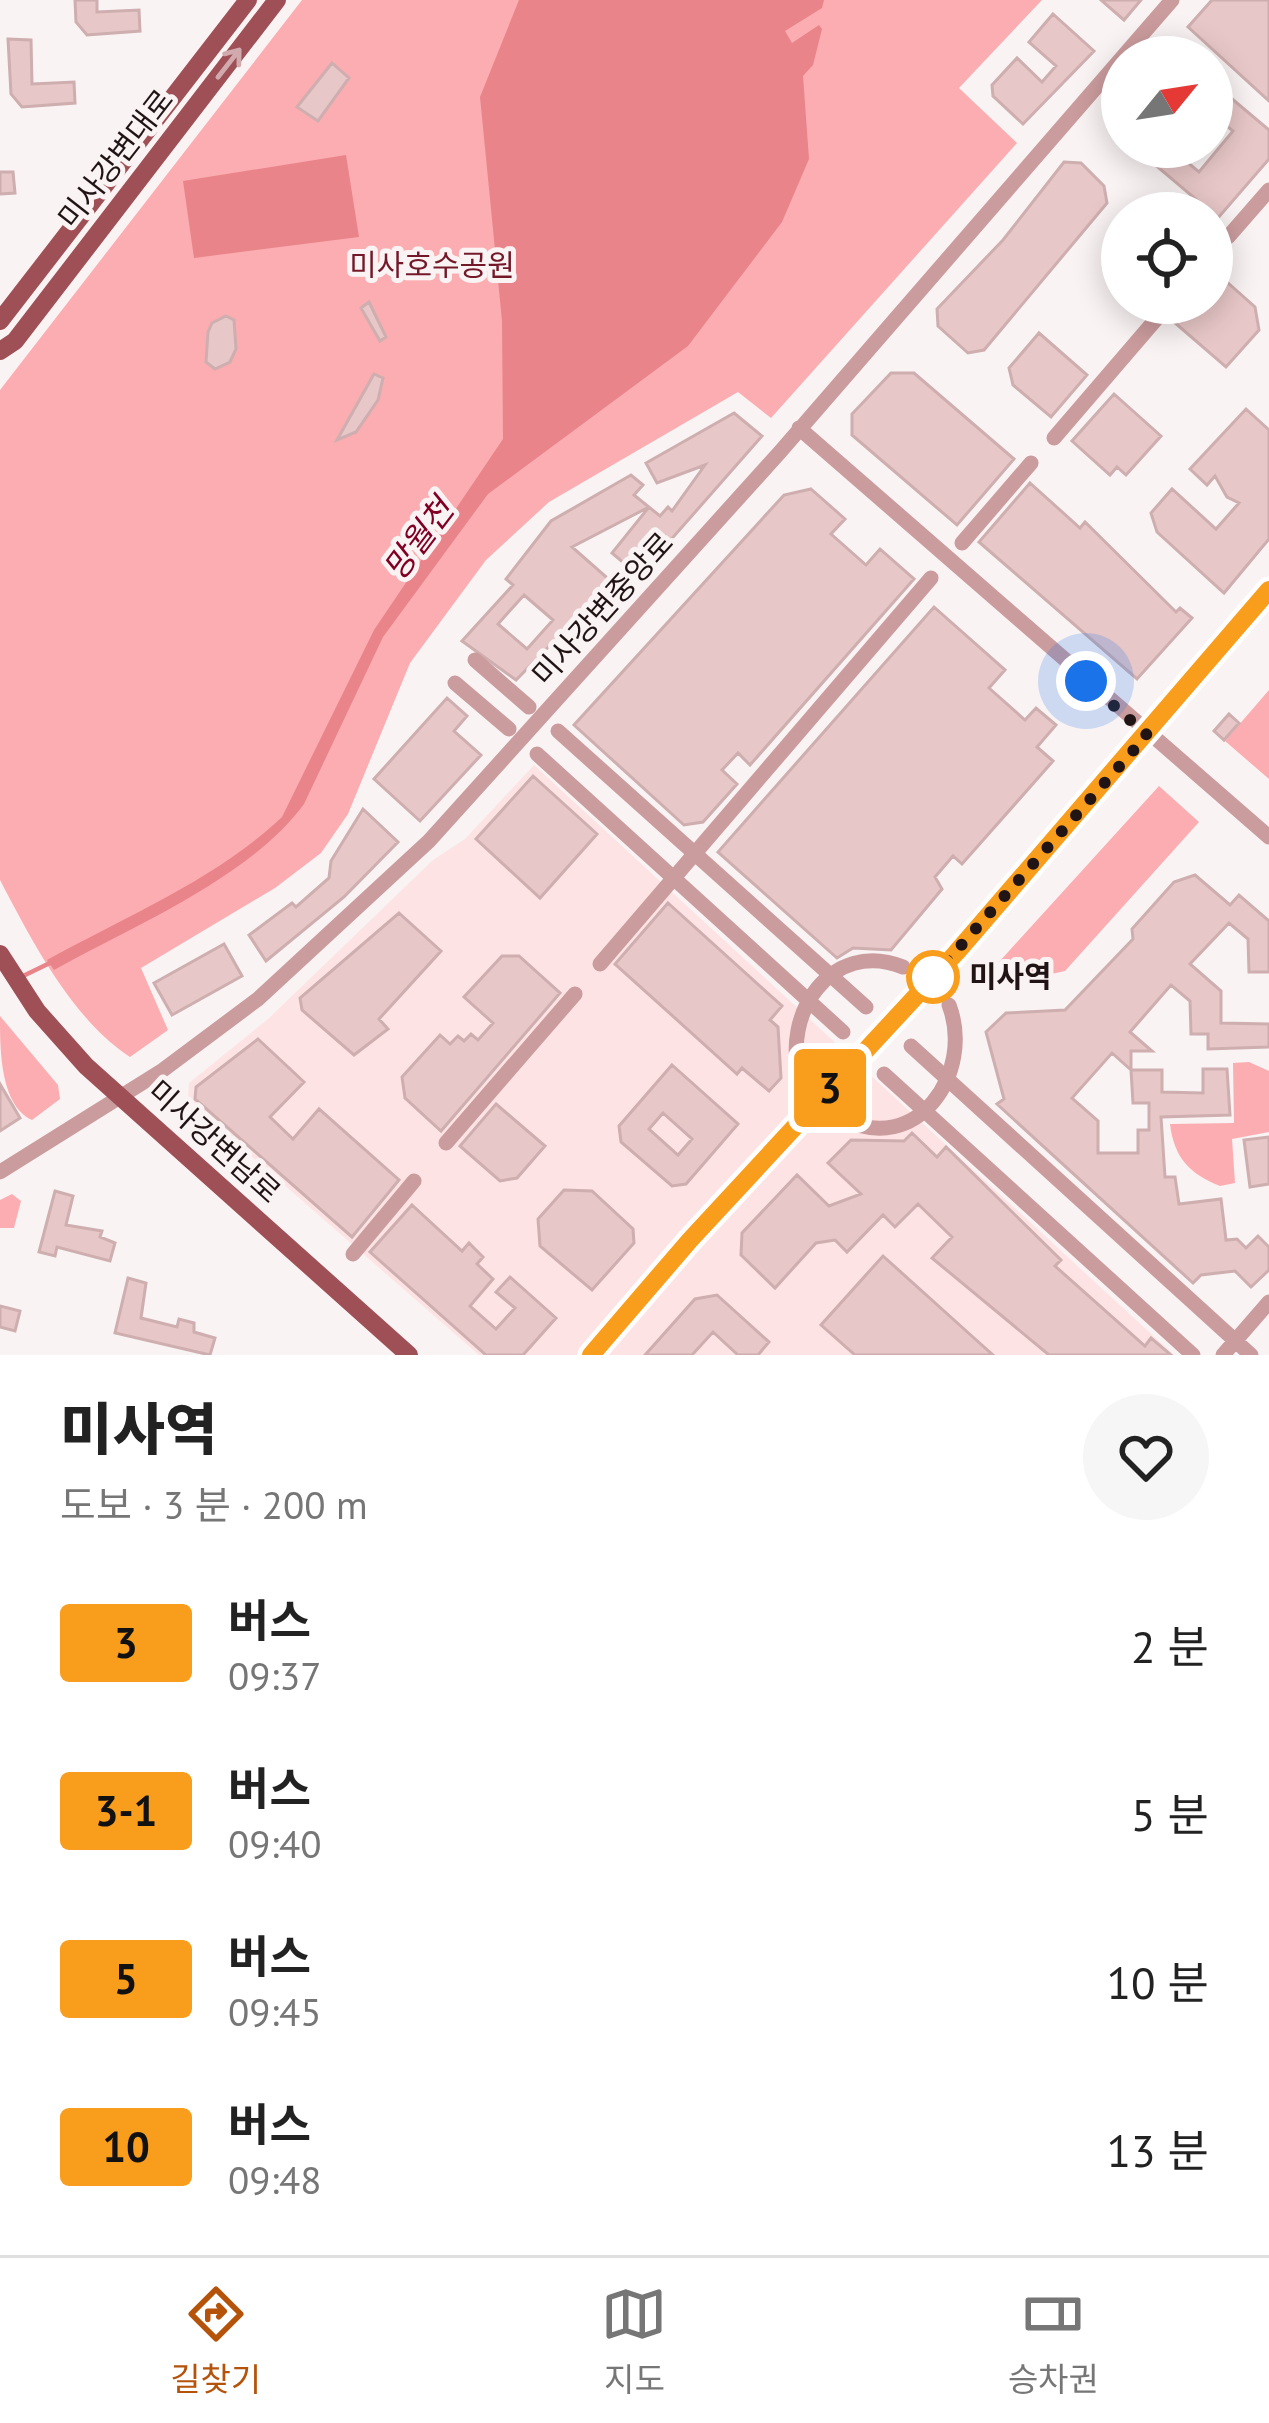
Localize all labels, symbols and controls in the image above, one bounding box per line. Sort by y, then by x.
north arrow [1101,36,1233,168]
map controls [1101,36,1233,324]
one-way arrow [215,47,241,79]
street label: 미사강변대로 [48,81,181,235]
button: locate [1101,192,1233,324]
park label: 미사호수공원 [349,245,515,284]
water label: 망월천 [373,486,464,588]
street label: 미사강변중앙로 [523,523,681,693]
your location [1056,651,1116,711]
marker: 미사역 [908,952,958,1002]
place label: 미사역 [969,956,1052,995]
line badge: 3 [791,1049,869,1127]
text: 3 [818,1060,842,1115]
street label: 미사강변남로 [140,1071,290,1211]
text: 미사역 [60,1392,217,1466]
button: heart [1083,1394,1209,1520]
text: 도보 · 3 분 · 200 m [60,1479,368,1530]
text: 버스 [228,1591,311,1649]
text: 3 [114,1615,138,1670]
text: 2 분 [1131,1617,1209,1675]
text: 09:37 [228,1650,322,1701]
text: 버스 [228,1759,311,1817]
text: 3-1 [95,1783,157,1838]
text: 5 분 [1131,1785,1209,1843]
text: 09:40 [228,1818,322,1869]
text: 버스 [228,1927,311,1985]
text: 5 [114,1951,138,2006]
text: 10 분 [1107,1953,1209,2011]
text: 09:45 [228,1986,322,2037]
text: 버스 [228,2095,311,2153]
text: 10 [102,2119,150,2174]
text: 13 분 [1107,2121,1209,2179]
text: 09:48 [228,2154,322,2205]
tab: 길찾기 [170,2281,261,2401]
tab: 지도 [601,2281,667,2401]
tab: 승차권 [1008,2281,1099,2401]

